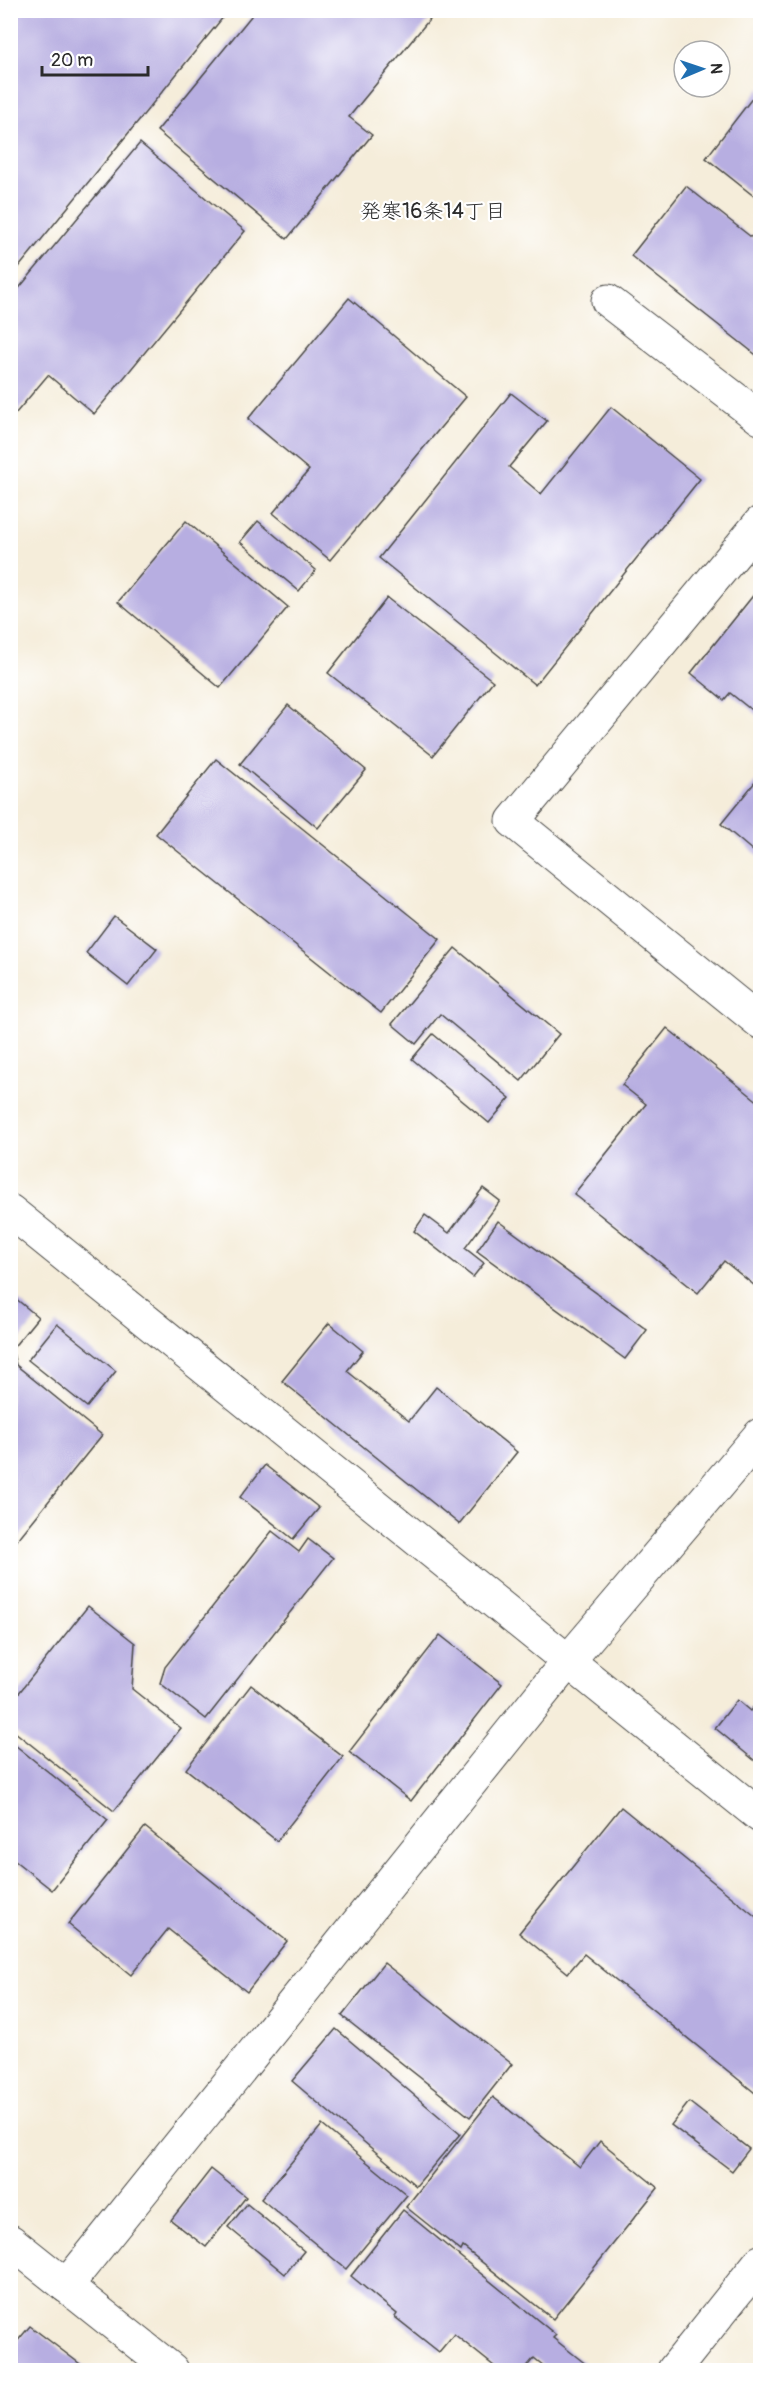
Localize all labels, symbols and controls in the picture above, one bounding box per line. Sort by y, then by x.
scale bar [42,39,148,77]
north arrow [672,39,732,99]
text: 20 m [51,49,93,72]
text: N [706,63,726,74]
district label: 発寒16条14丁目 [360,198,506,225]

